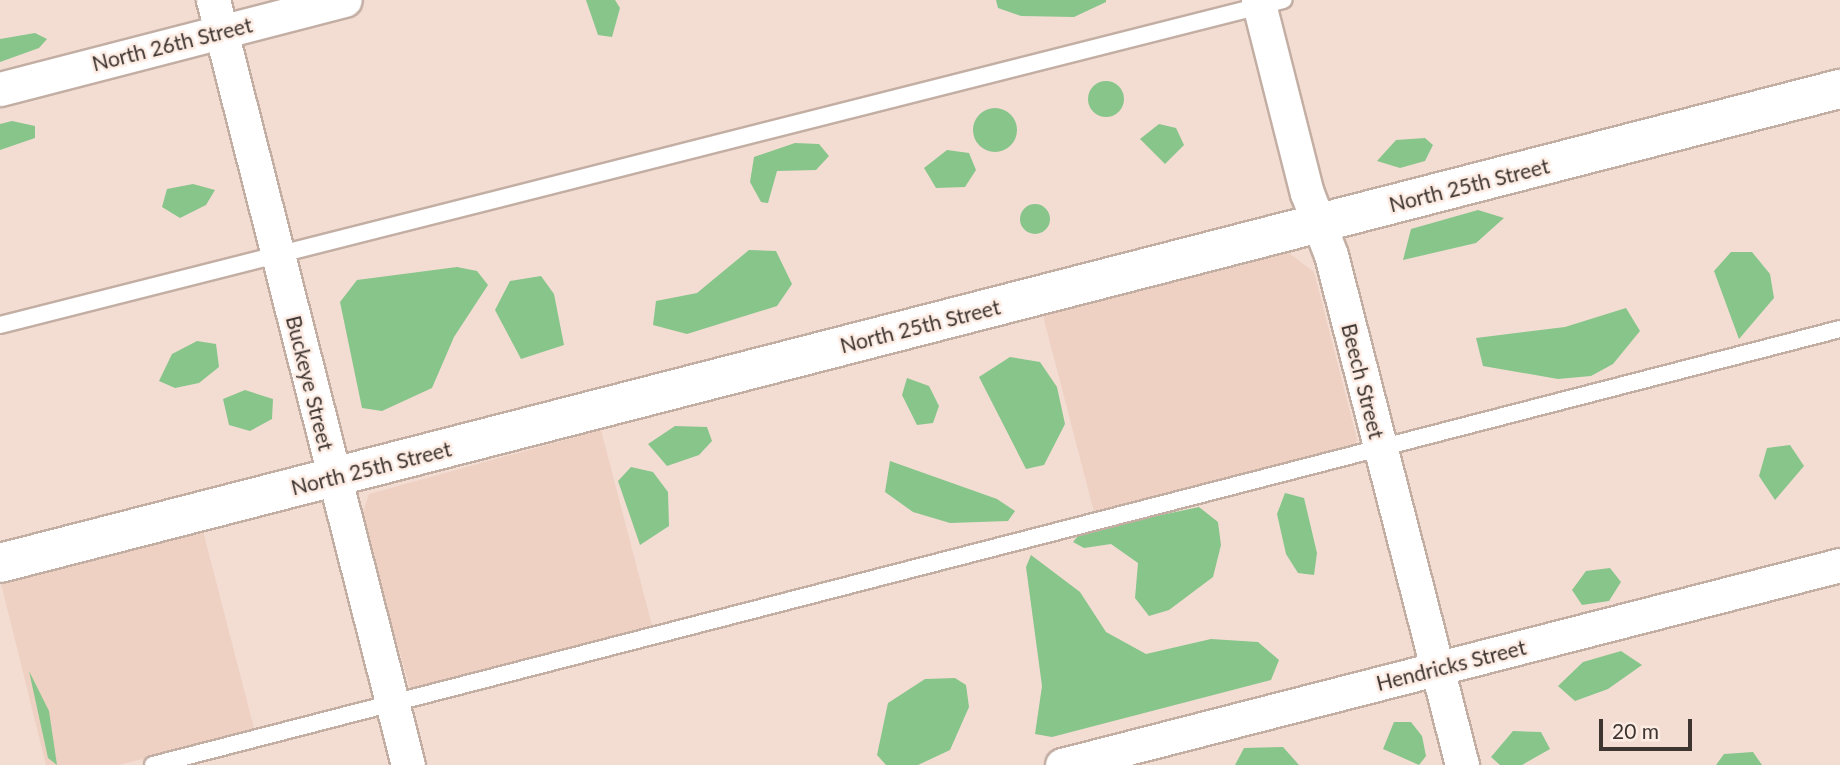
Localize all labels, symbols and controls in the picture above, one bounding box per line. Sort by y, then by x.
street label: North 26th Street [89,12,255,76]
street label: North 25th Street [1386,153,1552,217]
street label: North 25th Street [837,294,1003,358]
street label: Buckeye Street [281,313,339,453]
street label: Beech Street [1336,321,1390,441]
street label: North 25th Street [288,436,454,500]
street label: Hendricks Street [1374,634,1528,696]
scale bar [1602,706,1695,750]
text: 20 m [1612,718,1659,743]

